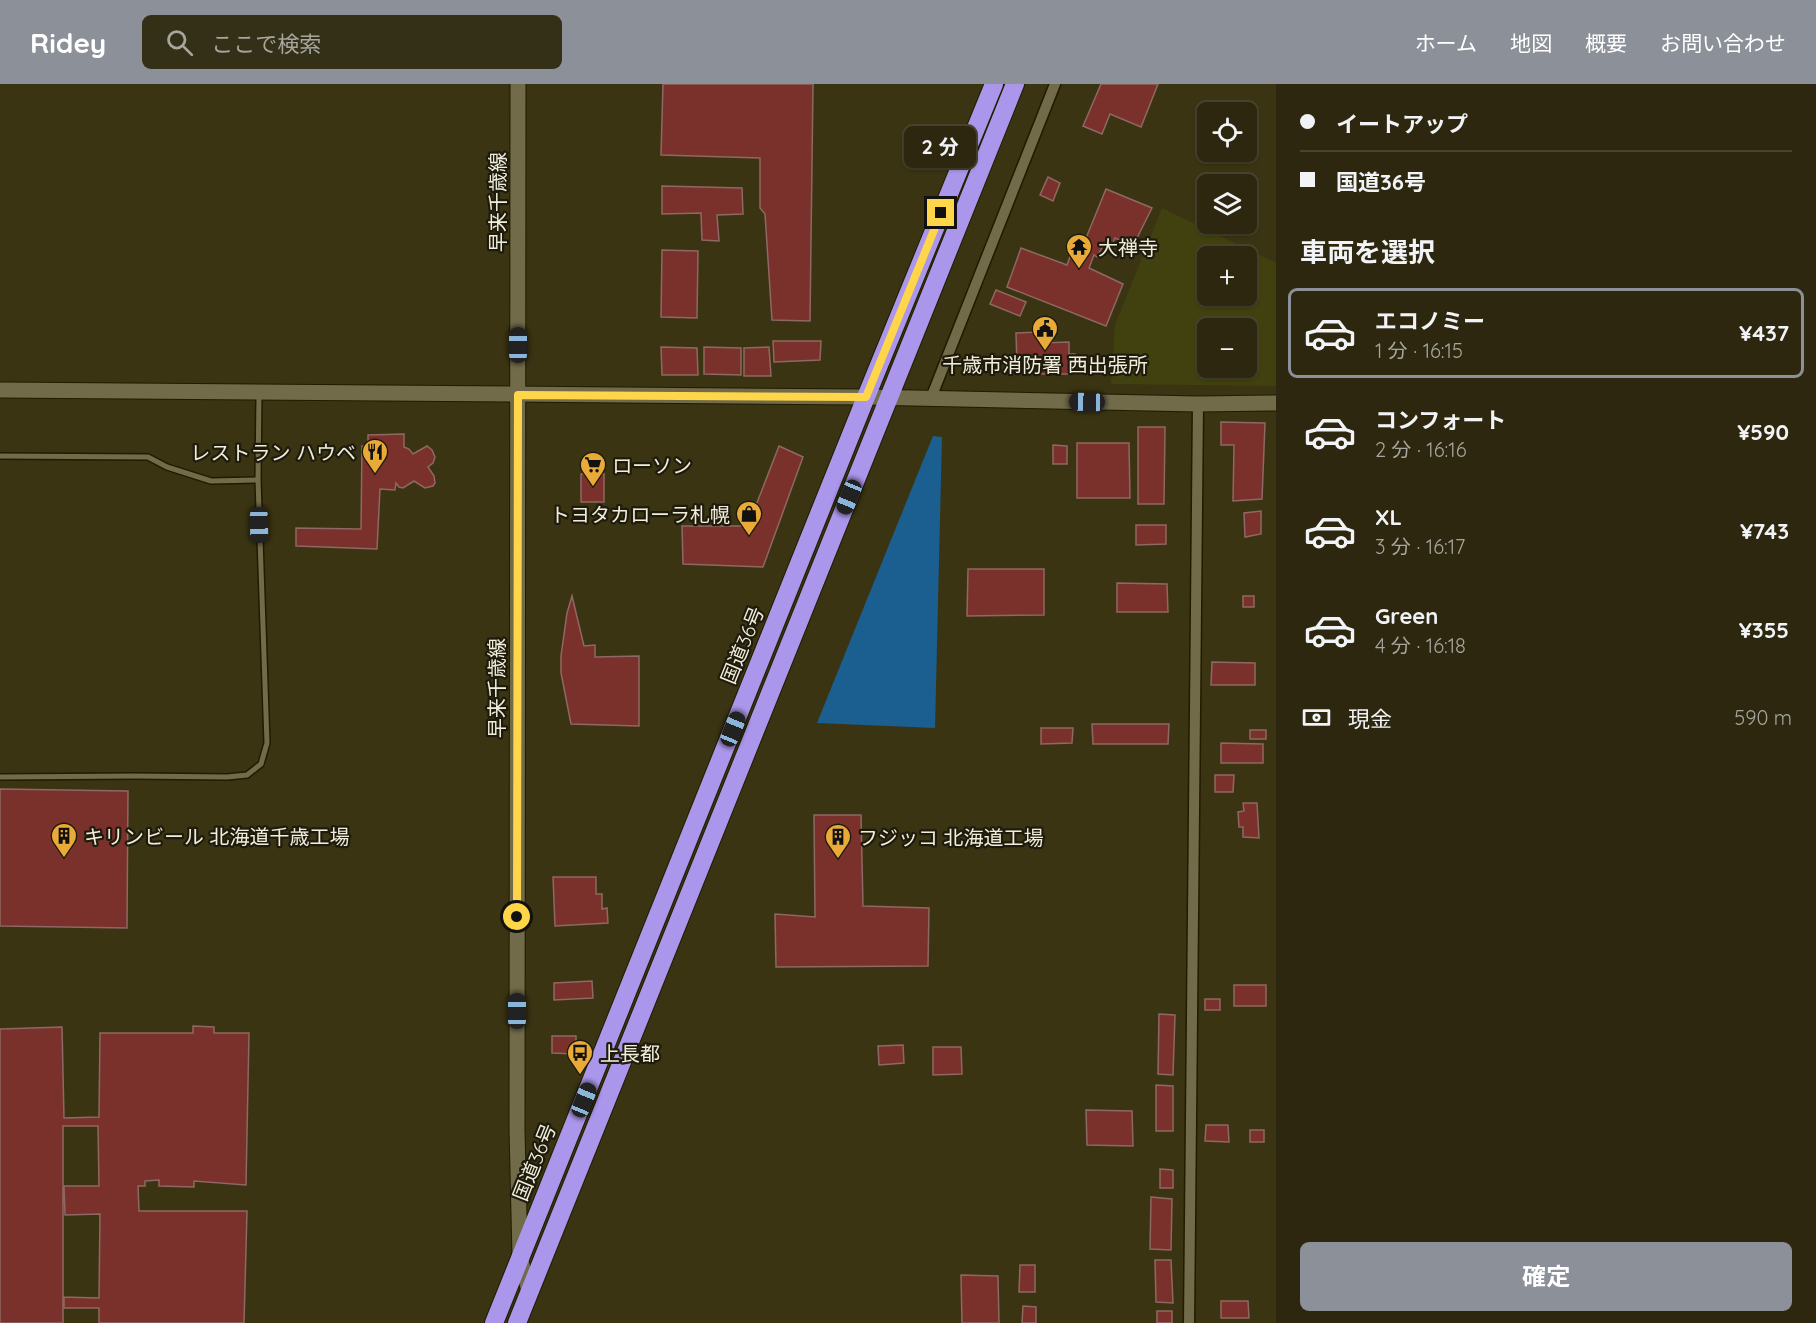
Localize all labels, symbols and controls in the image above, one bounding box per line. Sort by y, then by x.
search box [142,15,562,69]
text: Ridey [30,25,106,60]
icon: search [163,26,196,59]
text: ここで検索 [211,30,321,58]
text: ホーム [1415,30,1477,56]
text: 地図 [1510,30,1552,56]
text: 概要 [1585,30,1627,56]
text: お問い合わせ [1660,30,1786,56]
map controls [1197,102,1257,378]
button: locate [1197,102,1257,162]
text: イートアップ [1336,110,1468,138]
callout: 2 分 [905,126,977,168]
text: 2 分 [922,134,958,159]
street label: 早来千歳線 [485,152,510,252]
text: 国道36号 [1336,168,1426,196]
button: layers [1197,174,1257,234]
route end [927,199,954,226]
temple icon: 大禅寺 [1064,232,1094,270]
place label: 大禅寺 [1098,235,1158,260]
text: 車両を選択 [1300,235,1435,269]
button: + [1197,246,1257,306]
icon: car [1303,306,1357,360]
text: エコノミー [1375,307,1485,335]
public building icon: 千歳市消防署 西出張所 [1030,314,1060,352]
button: − [1197,318,1257,378]
text: ¥437 [1739,319,1789,347]
car [509,327,527,363]
text: 1 分 · 16:15 [1375,338,1463,363]
place label: 千歳市消防署 西出張所 [942,352,1148,377]
car [1069,393,1105,411]
icon: car [1303,405,1357,459]
text: コンフォート [1375,406,1506,434]
text: ¥590 [1737,418,1789,446]
restaurant icon: レストラン ハウベ [360,437,390,475]
text: 2 分 · 16:16 [1375,437,1466,462]
place label: レストラン ハウベ [191,440,356,465]
supermarket icon: ローソン [578,450,608,488]
place label: ローソン [612,453,692,478]
car [834,477,864,517]
shop icon: トヨタカローラ札幌 [734,499,764,537]
place label: トヨタカローラ札幌 [550,502,730,527]
text: XL [1375,503,1402,531]
icon: car [1303,504,1357,558]
car [250,507,268,543]
text: ¥743 [1740,517,1789,545]
text: 3 分 · 16:17 [1375,534,1465,559]
text: Green [1375,602,1438,630]
street label: 国道36号 [715,603,769,687]
icon: car [1303,603,1357,657]
text: ¥355 [1739,616,1789,644]
text: 4 分 · 16:18 [1375,633,1466,658]
street label: 早来千歳線 [484,638,509,738]
icon: cash [1300,701,1333,734]
text: 現金 [1348,705,1392,733]
text: 590 m [1734,705,1792,730]
car [718,709,748,749]
building icon: キリンビール 北海道千歳工場 [49,821,79,859]
building icon: フジッコ 北海道工場 [823,822,853,860]
place label: キリンビール 北海道千歳工場 [84,824,349,849]
place label: フジッコ 北海道工場 [858,825,1043,850]
route start [503,903,530,930]
car [508,993,526,1029]
bus stop icon: 上長都 [565,1038,595,1076]
place label: 上長都 [600,1041,660,1066]
car [569,1080,599,1120]
street label: 国道36号 [507,1120,561,1204]
button: 確定 [1300,1242,1792,1311]

